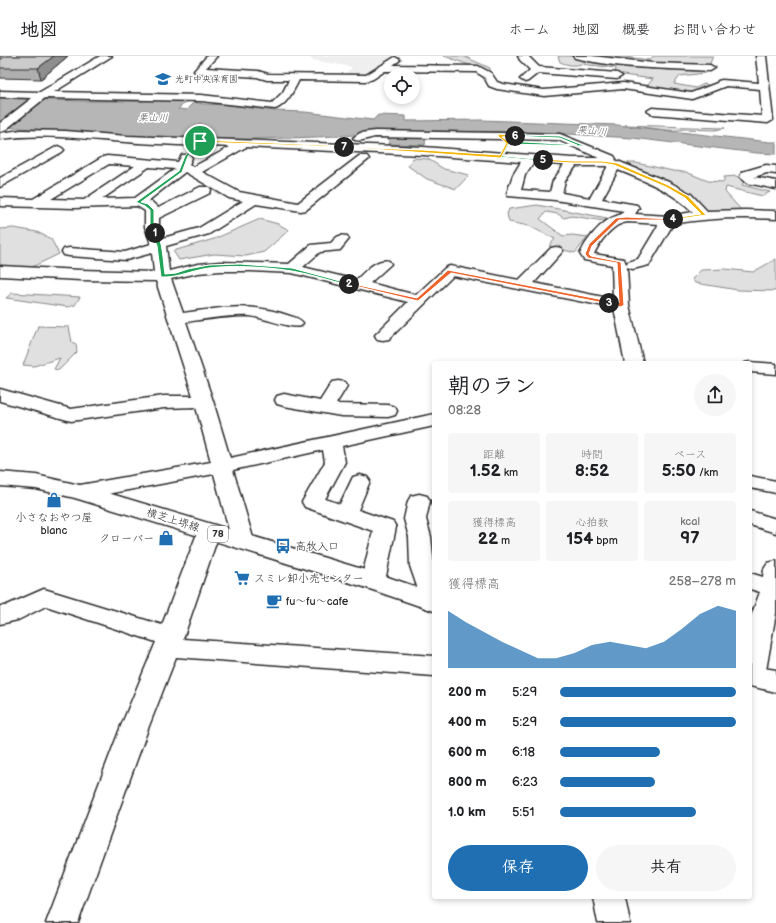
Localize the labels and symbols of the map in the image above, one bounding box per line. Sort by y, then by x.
school or university icon: 光町中央保育園 [154,70,172,88]
place label: 光町中央保育園 [175,74,238,85]
water label: 栗山川 [138,112,168,124]
pin [183,124,217,158]
water label: 栗山川 [577,124,607,138]
pin: 6 [505,126,525,146]
pin: 7 [334,137,354,157]
pin: 5 [533,150,553,170]
pin: 4 [663,209,683,229]
pin: 1 [145,223,165,243]
pin: 2 [339,274,359,294]
pin: 3 [599,293,619,313]
shop icon: 小さなおやつ屋 blanc [45,491,63,509]
street label: 横芝上堺線 [145,506,201,534]
place label: 小さなおやつ屋 blanc [16,511,93,537]
road number: 78 [208,526,228,542]
shop icon: クローバー [157,529,175,547]
place label: クローバー [99,532,154,545]
bus stop icon: 高牧入口 [274,537,292,555]
place label: 高牧入口 [295,540,339,553]
supermarket icon: スミレ卸小売センター [233,569,251,587]
place label: スミレ卸小売センター [254,572,364,585]
cafe icon: fu～fu～cafe [265,592,283,610]
place label: fu～fu～cafe [286,595,349,608]

